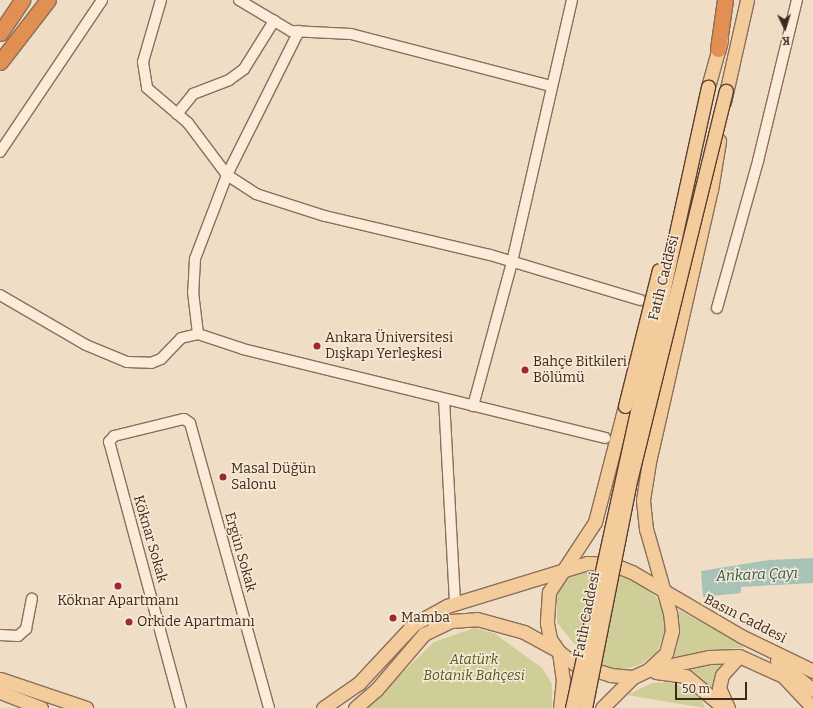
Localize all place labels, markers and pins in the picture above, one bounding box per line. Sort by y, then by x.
place label: Ankara Üniversitesi Dışkapı Yerleşkesi [325,330,453,362]
marker: Ankara Üniversitesi Dışkapı Yerleşkesi [312,341,322,351]
place label: Bahçe Bitkileri Bölümü [533,354,627,386]
marker: Bahçe Bitkileri Bölümü [520,365,530,375]
place label: Masal Düğün Salonu [231,461,316,494]
marker: Masal Düğün Salonu [218,472,228,482]
marker: Köknar Apartmanı [113,581,123,591]
place label: Köknar Apartmanı [57,593,179,609]
place label: Mamba [401,610,450,626]
marker: Mamba [388,613,398,623]
place label: Orkide Apartmanı [137,614,255,630]
marker: Orkide Apartmanı [124,617,134,627]

